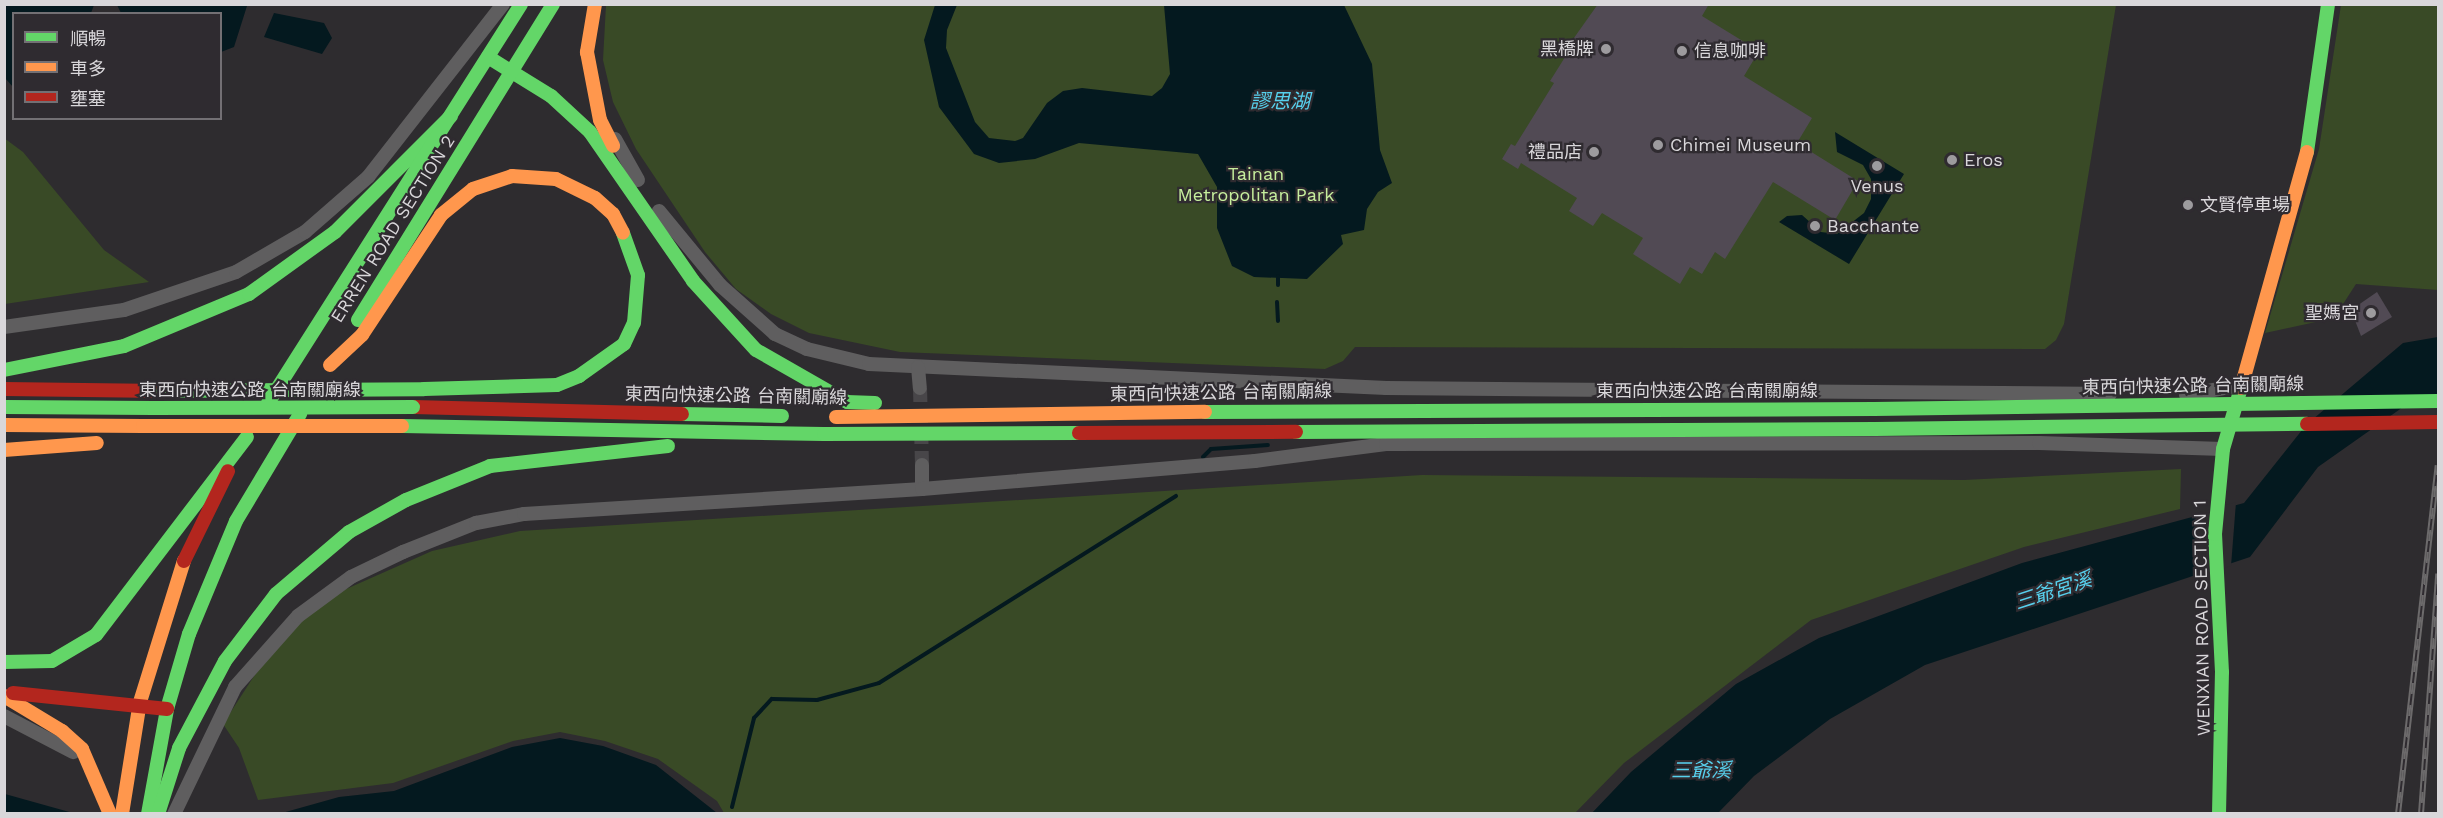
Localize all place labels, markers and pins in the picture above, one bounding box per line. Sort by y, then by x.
place label: 黑橋牌 [1540,38,1594,60]
place label: 信息咖啡 [1694,40,1766,62]
marker: 黑橋牌 [1599,42,1613,56]
marker: 信息咖啡 [1675,44,1689,58]
place label: Chimei Museum [1670,134,1811,156]
marker: Chimei Museum [1651,138,1665,152]
place label: 禮品店 [1528,141,1582,163]
marker: 禮品店 [1587,145,1601,159]
place label: Eros [1964,149,2003,171]
marker: Eros [1945,153,1959,167]
marker: Venus [1870,159,1884,173]
place label: Venus [1851,175,1903,197]
place label: 文賢停車場 [2200,194,2290,216]
marker: 文賢停車場 [2181,198,2195,212]
place label: Bacchante [1827,215,1919,237]
marker: Bacchante [1808,219,1822,233]
place label: 聖媽宮 [2305,302,2359,324]
marker: 聖媽宮 [2364,306,2378,320]

